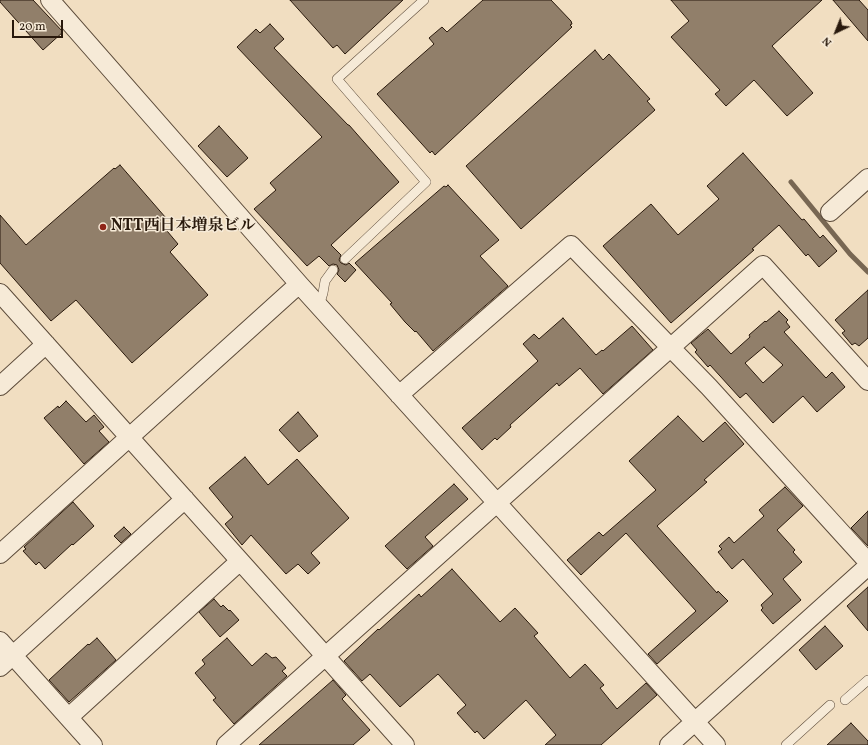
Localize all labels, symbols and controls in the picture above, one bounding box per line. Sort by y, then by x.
scale bar [14,12,65,38]
north arrow [816,12,856,52]
text: 20 m [19,19,46,35]
text: N [819,33,836,49]
place label: NTT西日本増泉ビル [111,217,256,237]
marker: NTT西日本増泉ビル [98,222,108,232]

